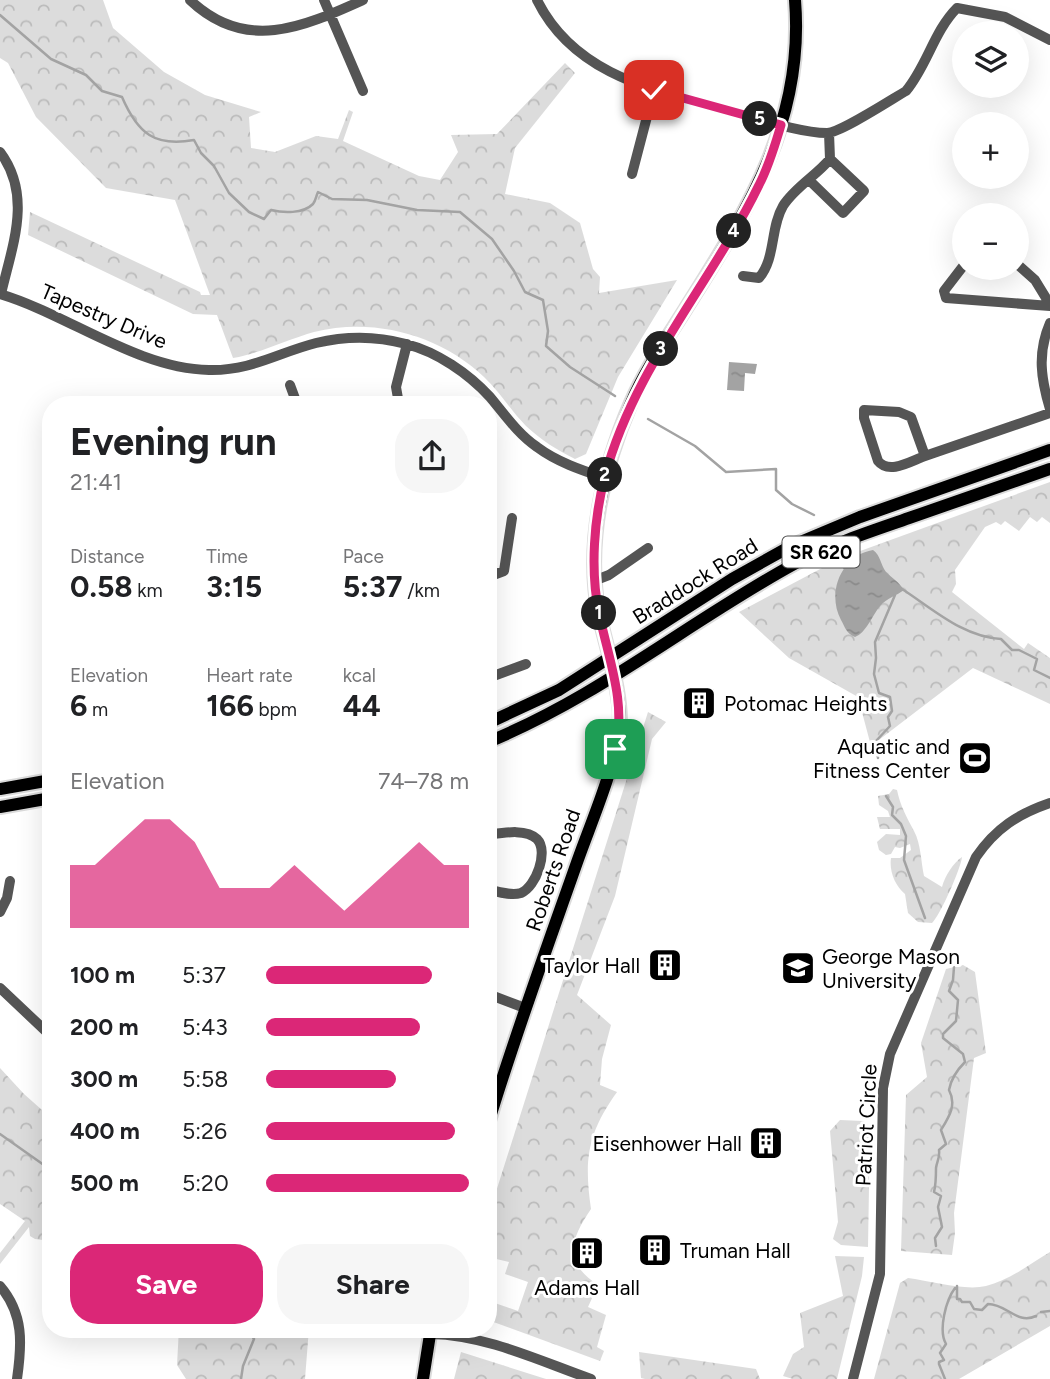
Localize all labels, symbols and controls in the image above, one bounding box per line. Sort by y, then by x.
map controls [952,21,1029,280]
button: layers [952,21,1029,98]
pin [624,60,684,120]
icon: check [635,71,673,109]
pin: 5 [742,102,778,136]
text: 5 [754,107,765,130]
button: + [952,112,1029,189]
button: − [952,203,1029,280]
pin: 4 [716,214,752,248]
text: 4 [727,219,740,242]
street label: Tapestry Drive [37,278,171,354]
pin: 3 [644,332,678,366]
text: 3 [655,337,666,360]
text: Evening run [70,419,277,465]
button: share [395,419,469,493]
pin: 2 [588,458,622,492]
text: 2 [599,463,610,486]
text: 21:41 [70,468,122,496]
street label: Braddock Road [628,533,762,629]
road number: SR 620 [782,537,860,568]
text: Distance [70,545,144,568]
text: Time [206,545,248,568]
text: Pace [343,545,384,568]
text: 0.58 [70,568,133,605]
text: 3:15 [206,568,262,605]
text: 5:37 [343,568,402,605]
text: km [133,579,163,602]
text: /km [402,579,440,602]
pin: 1 [582,596,616,630]
text: 1 [594,601,603,624]
text: Elevation [70,664,148,687]
text: Heart rate [206,664,293,687]
text: kcal [343,664,376,687]
building icon: Potomac Heights [680,684,718,722]
text: 6 [70,687,87,724]
text: 166 [206,687,254,724]
text: 44 [343,687,381,724]
place label: Potomac Heights [724,691,887,716]
text: m [87,698,108,721]
text: bpm [254,698,297,721]
pin [585,719,645,779]
icon: arrive [596,730,634,768]
place label: Aquatic and Fitness Center [813,734,950,783]
sports icon: Aquatic and Fitness Center [956,739,994,777]
text: Elevation [70,767,165,795]
text: 74–78 m [378,767,469,795]
street label: Roberts Road [520,806,586,934]
place label: George Mason University [822,944,960,993]
building icon: Taylor Hall [646,946,684,984]
school or university icon: George Mason University [779,949,817,987]
place label: Taylor Hall [543,953,640,978]
text: 100 m [70,961,135,989]
text: 5:37 [182,961,226,989]
text: 200 m [70,1013,139,1041]
text: 5:43 [182,1013,228,1041]
street label: Patriot Circle [850,1063,882,1187]
text: 300 m [70,1065,138,1093]
text: 5:58 [182,1065,228,1093]
text: 400 m [70,1117,140,1145]
text: 5:26 [182,1117,227,1145]
building icon: Eisenhower Hall [747,1124,785,1162]
place label: Eisenhower Hall [592,1131,742,1156]
text: 500 m [70,1169,139,1197]
text: 5:20 [182,1169,229,1197]
building icon: Truman Hall [636,1231,674,1269]
building icon: Adams Hall [568,1234,606,1272]
place label: Truman Hall [680,1238,791,1263]
button: Save [70,1244,263,1324]
button: Share [277,1244,469,1324]
place label: Adams Hall [534,1275,640,1300]

